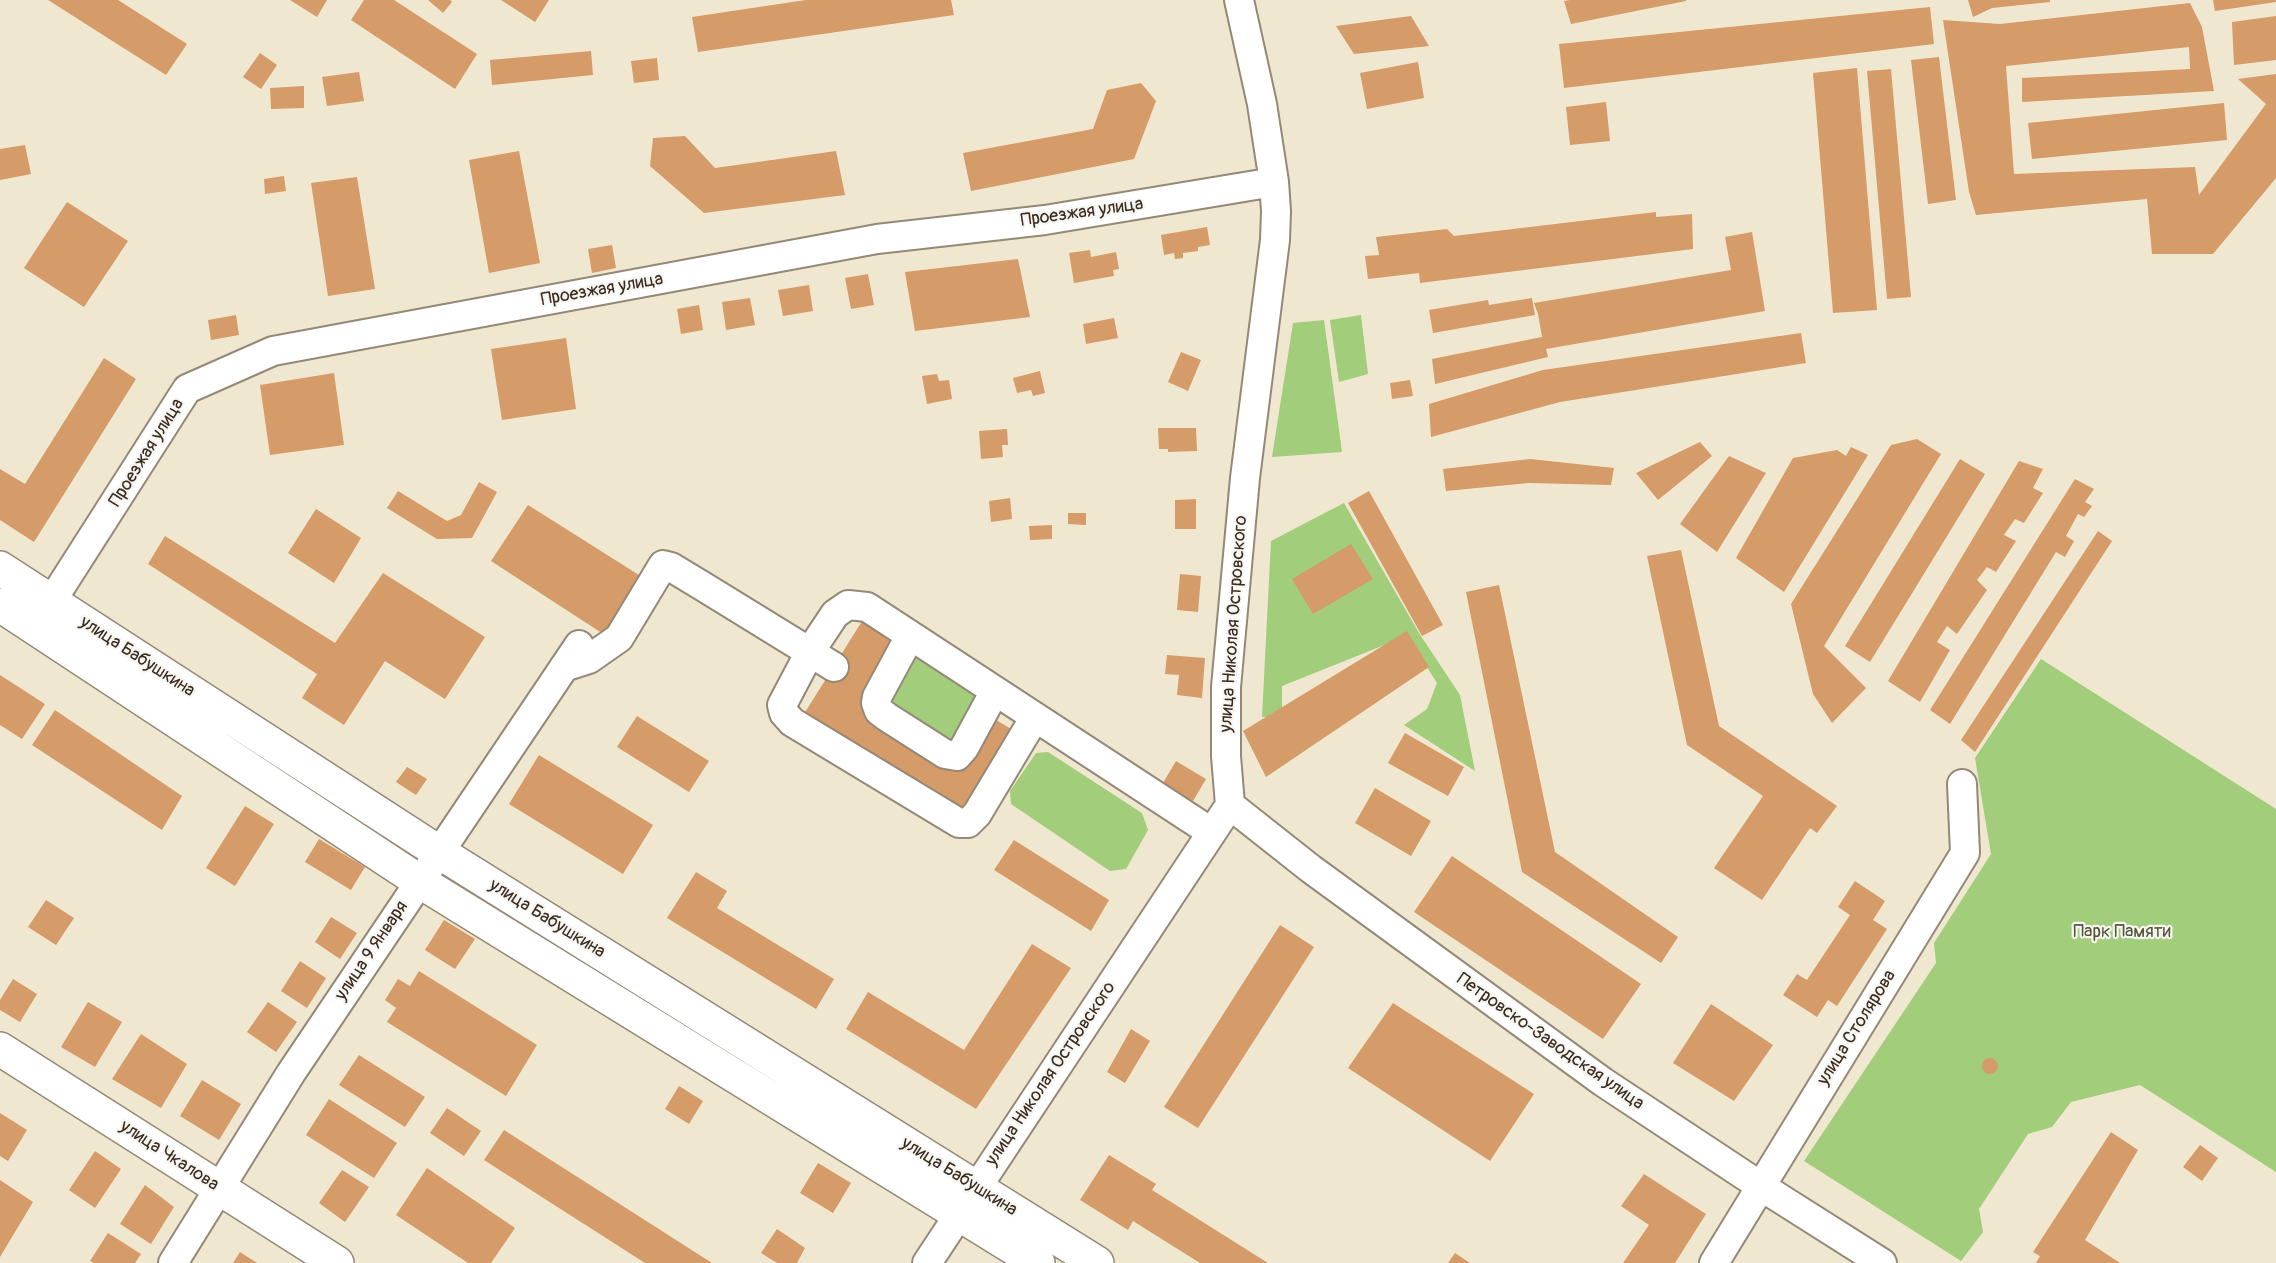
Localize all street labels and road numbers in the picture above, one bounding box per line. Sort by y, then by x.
street label: Проезжая улица [1019,194,1145,232]
street label: Проезжая улица [539,269,665,311]
street label: Проезжая улица [105,395,189,511]
street label: улица Николая Островского [1216,515,1252,733]
street label: улица Бабушкина [75,612,199,702]
street label: улица Бабушкина [485,875,609,963]
street label: улица 9 Января [331,897,413,1005]
street label: улица Столярова [1813,966,1901,1090]
street label: Петровско-Заводская улица [1452,969,1648,1115]
street label: улица Николая Островского [981,978,1121,1170]
street label: улица Чкалова [116,1116,222,1196]
street label: улица Бабушкина [897,1133,1021,1221]

